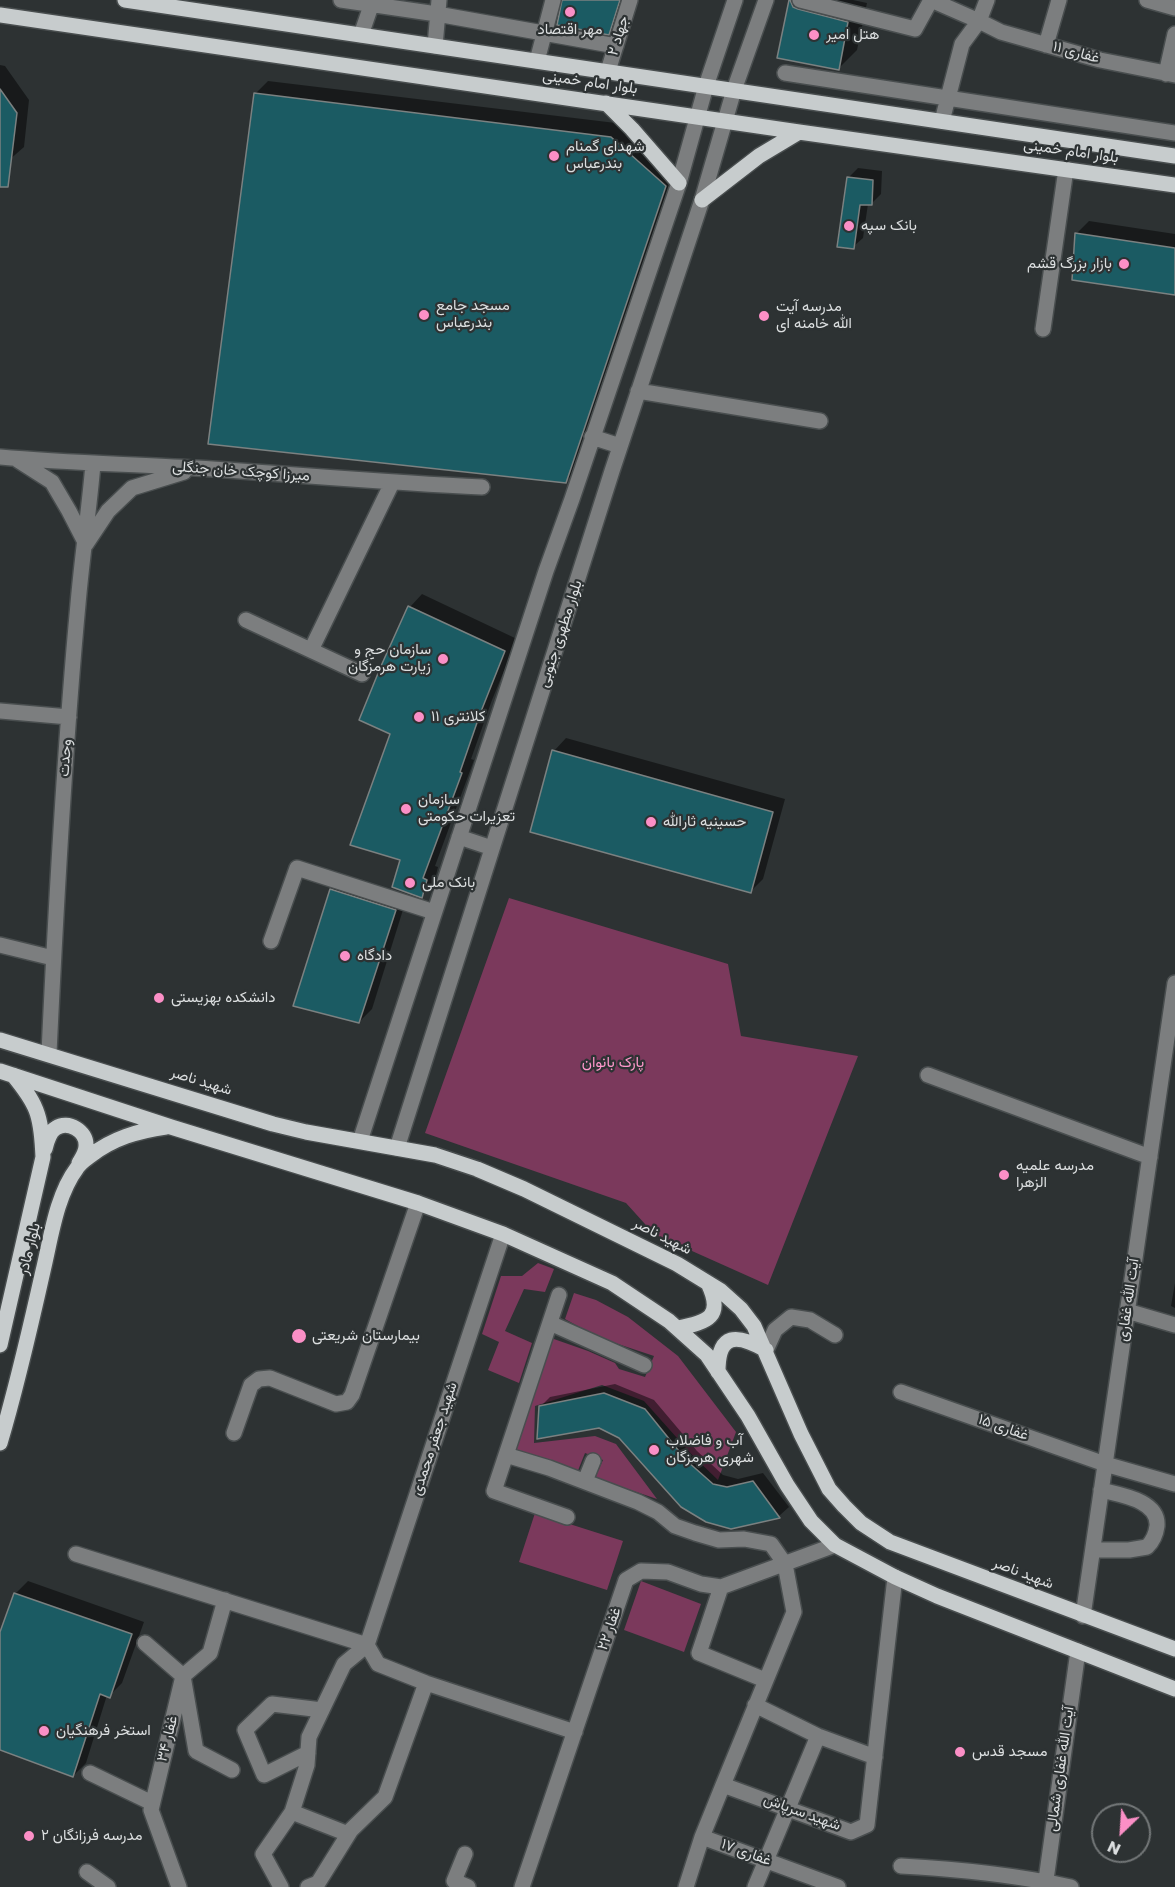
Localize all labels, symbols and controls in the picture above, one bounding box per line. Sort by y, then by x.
marker: مهر اقتصاد [563,5,577,19]
street label: جهاد ۲ [604,14,634,58]
place label: مهر اقتصاد [538,21,602,39]
place label: هتل امیر [826,26,879,44]
marker: هتل امیر [807,28,821,42]
street label: غفاری ۱۱ [1051,38,1101,68]
street label: بلوار امام خمینی [541,67,639,99]
street label: بلوار امام خمینی [1022,136,1120,168]
place label: شهدای گمنام بندرعباس [566,138,644,173]
marker: شهدای گمنام بندرعباس [547,149,561,163]
place label: بانک سپه [861,217,917,235]
marker: بانک سپه [842,219,856,233]
place label: بازار بزرگ قشم [1027,255,1112,273]
marker: بازار بزرگ قشم [1117,257,1131,271]
place label: مسجد جامع بندرعباس [436,297,510,332]
place label: مدرسه آیت الله خامنه ای [776,298,852,333]
marker: مسجد جامع بندرعباس [417,308,431,322]
marker: مدرسه آیت الله خامنه ای [757,309,771,323]
street label: میرزا کوچک خان جنگلی [172,458,310,486]
street label: بلوار مطهری جنوبی [535,578,587,690]
place label: سازمان حج و زیارت هرمزگان [348,641,431,676]
marker: سازمان حج و زیارت هرمزگان [436,652,450,666]
place label: کلانتری ۱۱ [431,708,485,726]
marker: کلانتری ۱۱ [412,710,426,724]
street label: وحدت [56,739,76,777]
place label: سازمان تعزیرات حکومتی [418,791,515,826]
marker: سازمان تعزیرات حکومتی [399,802,413,816]
place label: حسینیه ثارالله [663,813,746,831]
marker: حسینیه ثارالله [644,815,658,829]
place label: بانک ملی [422,874,475,892]
marker: بانک ملی [403,876,417,890]
place label: دادگاه [357,947,392,965]
marker: دادگاه [338,949,352,963]
place label: دانشکده بهزیستی [171,989,275,1007]
marker: دانشکده بهزیستی [152,991,166,1005]
park label: پارک بانوان [582,1054,644,1072]
street label: شهید ناصر [168,1064,234,1100]
place label: مدرسه علمیه الزهرا [1016,1157,1094,1192]
marker: مدرسه علمیه الزهرا [997,1168,1011,1182]
street label: شهید ناصر [630,1215,694,1259]
street label: بلوار مادر [15,1221,45,1277]
street label: آیت الله غفاری [1114,1257,1144,1343]
marker: بیمارستان شریعتی [290,1327,308,1345]
place label: بیمارستان شریعتی [312,1327,420,1345]
street label: شهید جعفر محمدی [408,1380,462,1498]
street label: غفاری ۱۵ [975,1411,1031,1445]
place label: آب و فاضلاب شهری هرمزگان [666,1432,754,1467]
marker: آب و فاضلاب شهری هرمزگان [647,1443,661,1457]
street label: شهید ناصر [990,1554,1056,1594]
street label: غفار ۲۲ [594,1605,626,1653]
street label: آیت الله غفاری شمالی [1043,1705,1079,1833]
street label: غفار ۳۴ [154,1714,182,1764]
place label: استخر فرهنگیان [56,1722,151,1740]
marker: استخر فرهنگیان [37,1724,51,1738]
place label: مسجد قدس [972,1743,1047,1761]
marker: مسجد قدس [953,1745,967,1759]
street label: شهید سرپاش [761,1791,843,1835]
north arrow [1091,1803,1151,1863]
place label: مدرسه فرزانگان ۲ [41,1827,142,1845]
marker: مدرسه فرزانگان ۲ [22,1829,36,1843]
text: N [1104,1835,1124,1861]
street label: غفاری ۱۷ [718,1836,774,1870]

